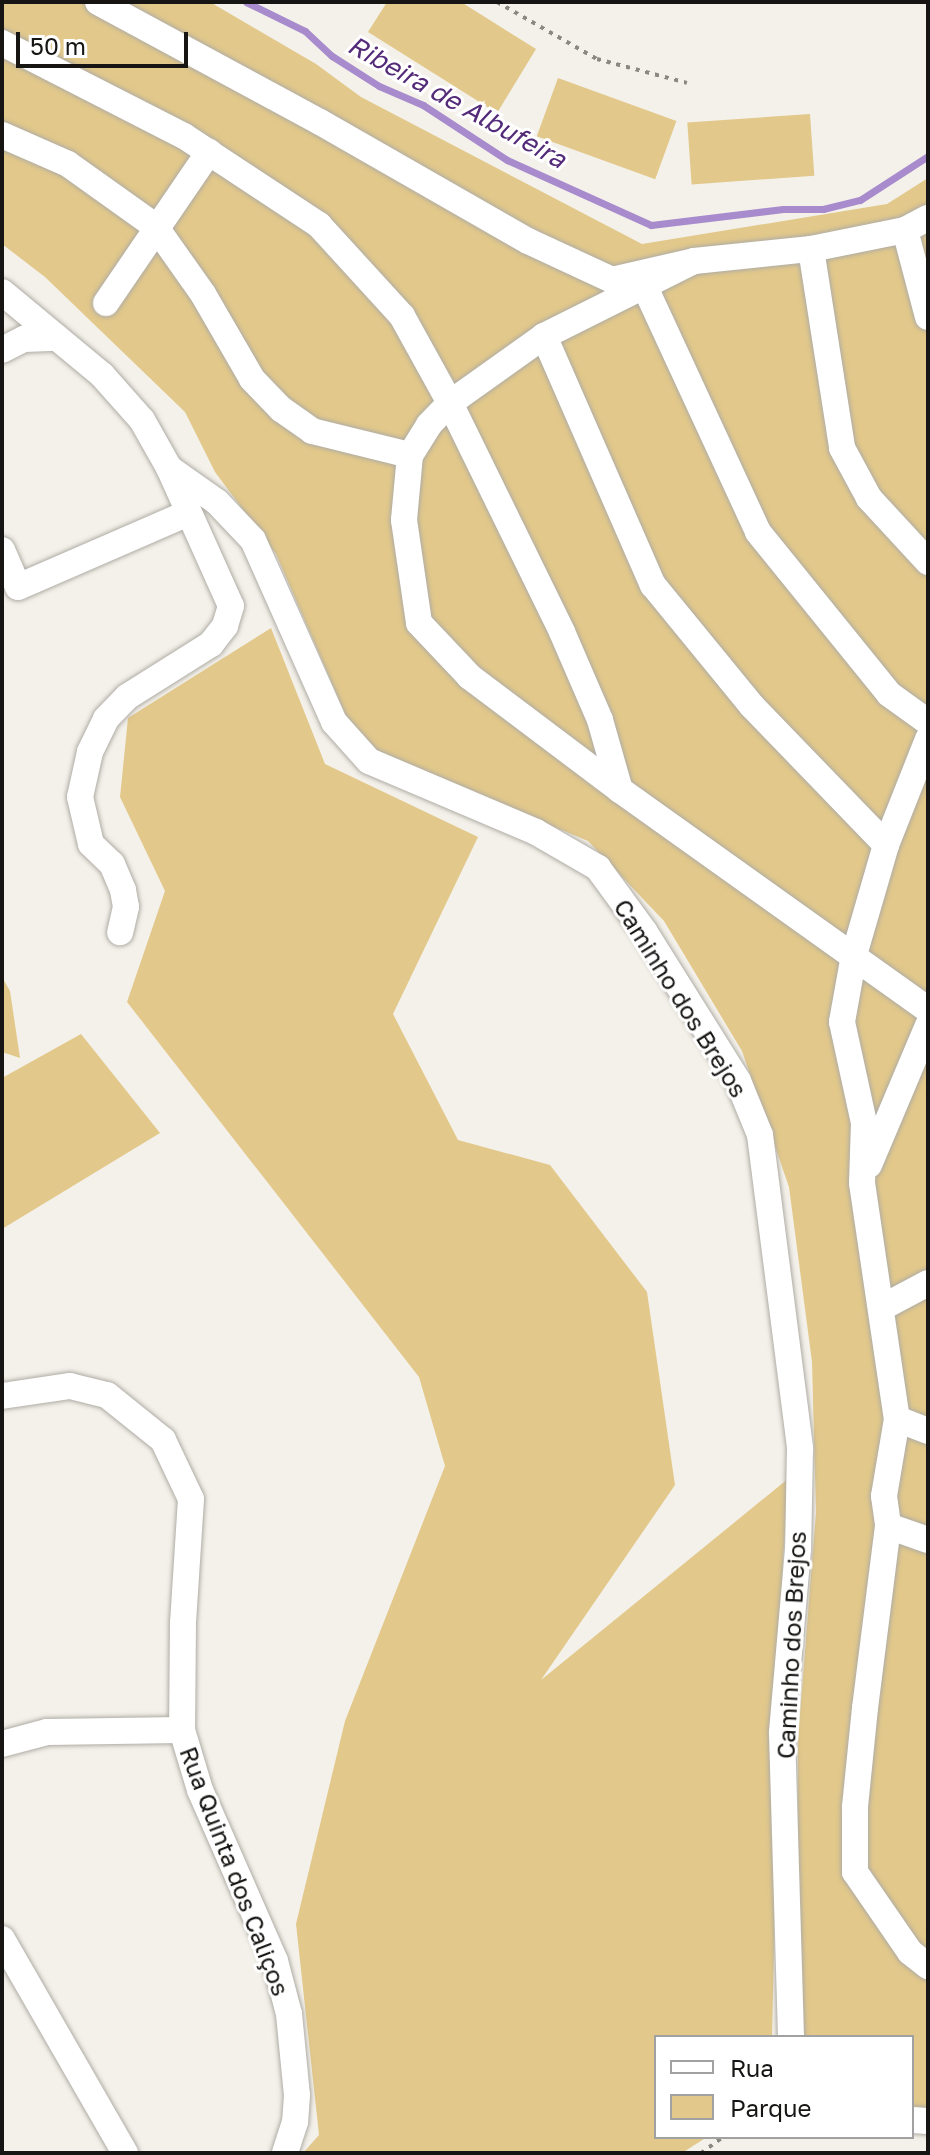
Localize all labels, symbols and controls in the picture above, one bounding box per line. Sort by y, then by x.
scale bar [20,16,192,66]
water label: Ribeira de Albufeira [343,29,571,175]
text: 50 m [30,31,86,60]
street label: Caminho dos Brejos [608,894,754,1102]
street label: Caminho dos Brejos [771,1530,811,1760]
street label: Rua Quinta dos Caliços [174,1742,296,2000]
legend [654,2035,914,2139]
text: Rua [730,2053,774,2082]
text: Parque [730,2093,811,2122]

